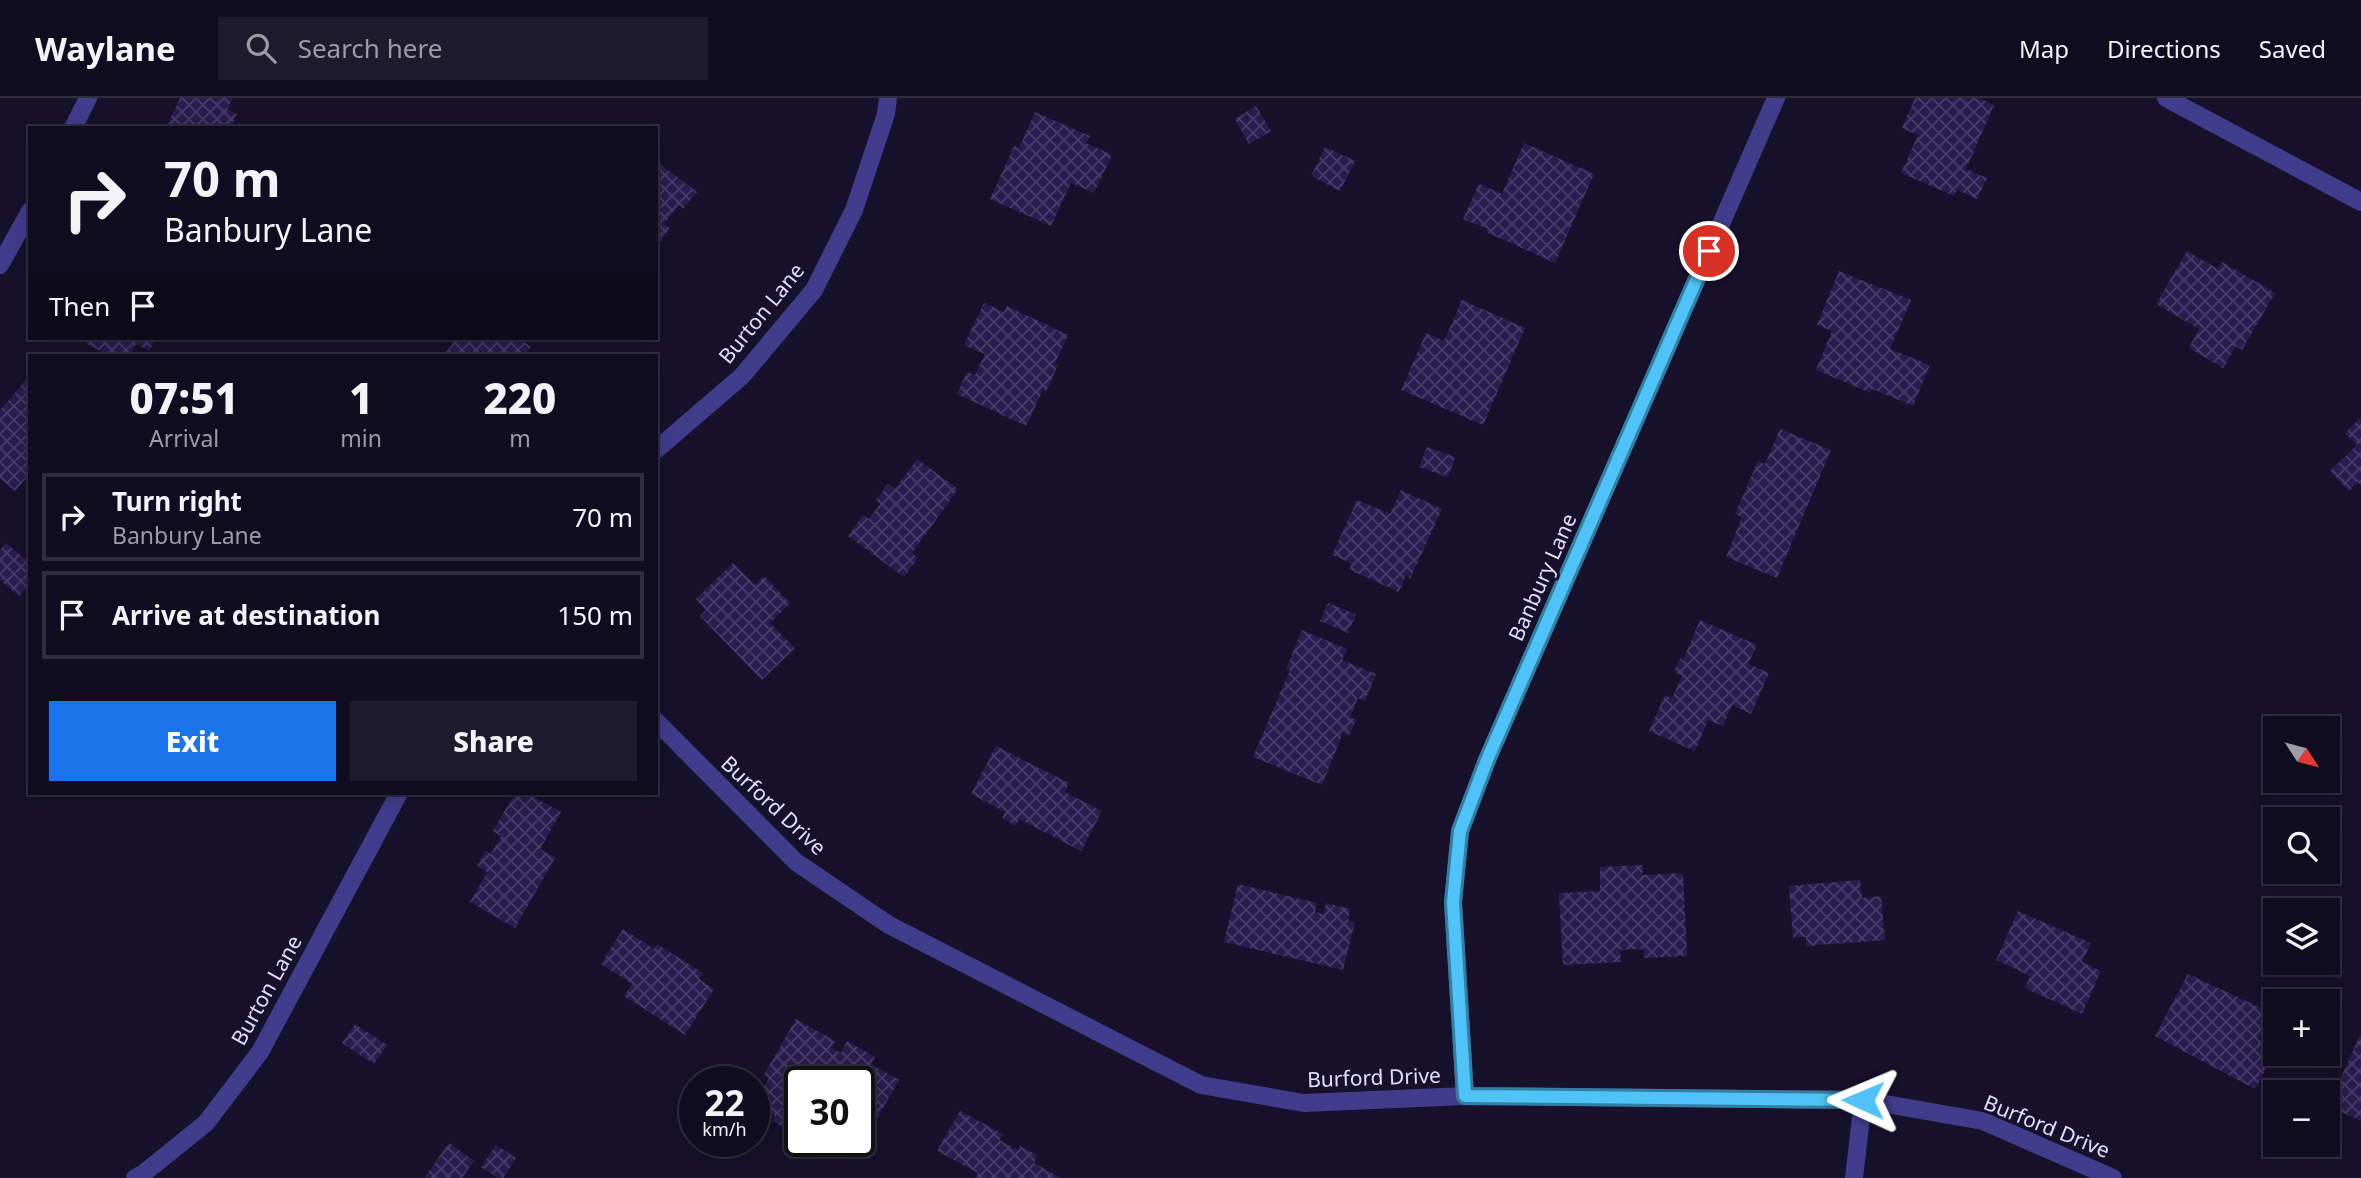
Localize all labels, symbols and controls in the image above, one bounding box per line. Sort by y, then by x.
search box [218,17,708,80]
text: Waylane [35,26,176,71]
icon: search [242,29,280,67]
text: Search here [298,30,442,66]
text: Map [2019,32,2069,65]
text: Directions [2107,32,2221,65]
text: Saved [2259,32,2326,65]
text: 70 m [164,145,281,211]
icon: right [49,154,140,245]
text: Banbury Lane [164,208,372,251]
pin [1679,221,1739,281]
icon: arrive [1690,232,1728,270]
street label: Burton Lane [712,257,810,369]
icon: arrive [124,287,162,325]
text: Then [49,288,110,324]
text: 07:51 [130,369,239,426]
text: 1 [349,369,373,426]
text: 220 [484,369,556,426]
text: Arrival [149,422,219,454]
text: min [340,422,382,454]
text: m [509,422,531,454]
text: Turn right [112,483,242,519]
icon: right [53,498,91,536]
text: 70 m [572,499,633,535]
street label: Banbury Lane [1501,509,1583,645]
text: Banbury Lane [112,519,262,551]
icon: arrive [53,596,91,634]
text: Arrive at destination [112,597,381,633]
text: 150 m [557,597,633,633]
button: Exit [49,701,336,781]
button: Share [350,701,637,781]
north arrow [2263,716,2340,793]
map controls [2263,716,2340,1157]
street label: Burford Drive [716,749,832,861]
button: search [2263,807,2340,884]
button: layers [2263,898,2340,975]
street label: Burton Lane [224,930,308,1050]
button: + [2263,989,2340,1066]
street label: Burford Drive [1307,1061,1441,1093]
position arrow [1826,1063,1900,1137]
speed limit sign: 30 [784,1066,875,1157]
text: 22 [704,1079,745,1126]
button: − [2263,1080,2340,1157]
street label: Burford Drive [1980,1088,2114,1164]
text: km/h [702,1117,747,1141]

